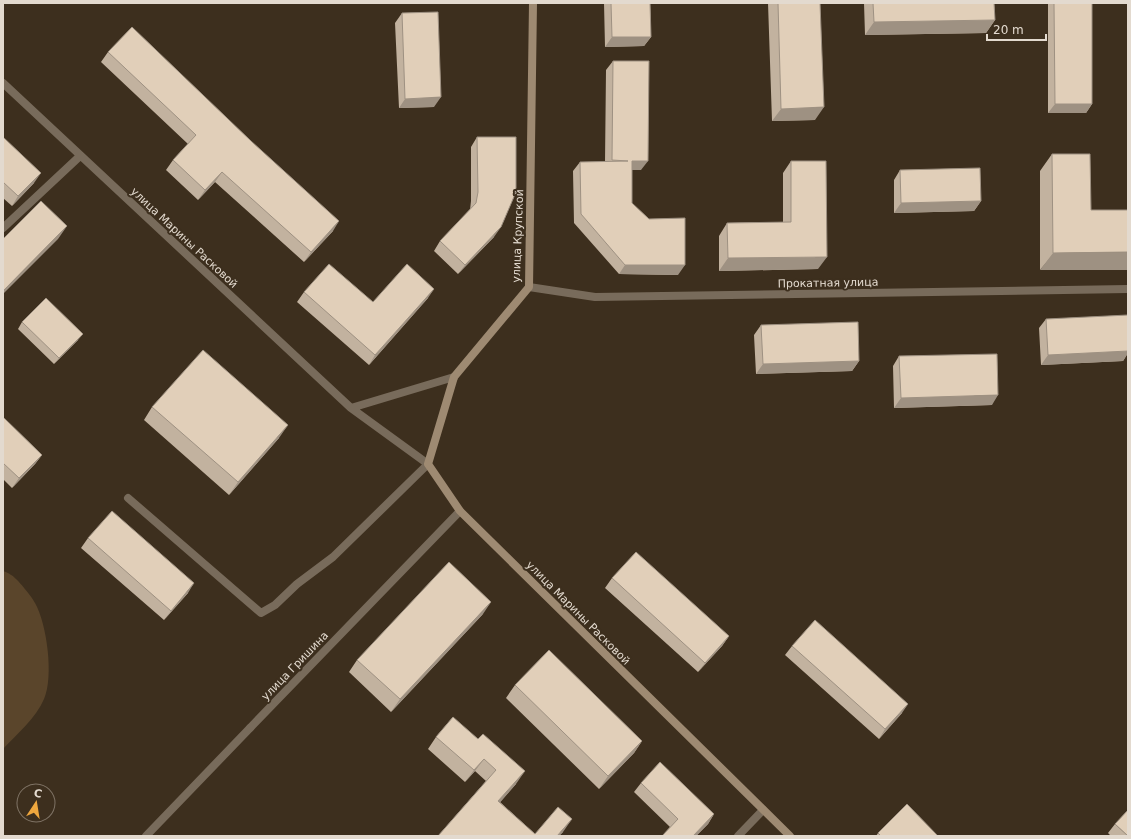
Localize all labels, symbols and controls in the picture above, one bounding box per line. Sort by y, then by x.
scale bar [987,16,1046,42]
text: 20 m [993,23,1024,37]
street label: улица Марины Расковой [128,185,240,291]
street label: улица Крупской [510,189,526,283]
street label: Прокатная улица [778,276,878,290]
street label: улица Марины Расковой [523,558,633,668]
street label: улица Гришина [259,629,331,703]
north arrow [16,783,56,823]
text: С [33,787,43,801]

